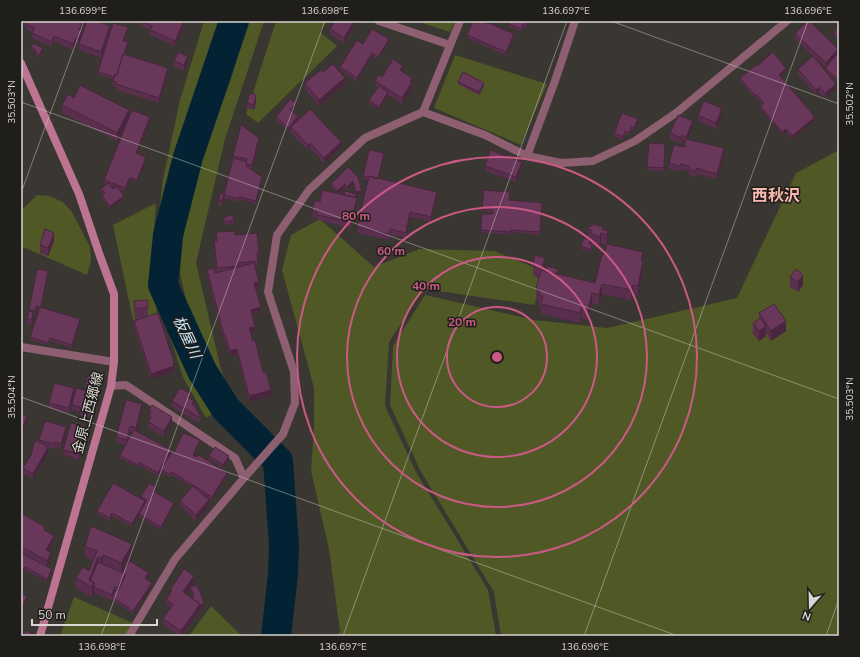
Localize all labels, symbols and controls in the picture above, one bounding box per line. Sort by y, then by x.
text: 136.699°E [59,4,107,18]
text: 136.698°E [301,4,349,18]
text: 136.697°E [542,4,590,18]
text: 136.696°E [784,4,832,18]
text: 35.503°N [5,80,19,124]
text: 35.502°N [843,82,857,126]
district label: 西秋沢 [752,185,800,207]
text: 80 m [342,208,370,224]
text: 60 m [377,243,405,259]
text: 40 m [412,278,440,294]
water label: 板屋川 [168,312,206,363]
text: 20 m [448,314,476,330]
centre of rings [490,350,504,364]
street label: 金原上西郷線 [68,370,108,456]
text: 35.504°N [5,375,19,419]
text: 35.503°N [843,377,857,421]
north arrow [790,587,830,627]
scale bar [32,601,157,627]
text: 50 m [38,607,66,623]
text: N [800,607,813,624]
text: 136.698°E [78,640,126,654]
text: 136.697°E [319,640,367,654]
text: 136.696°E [561,640,609,654]

